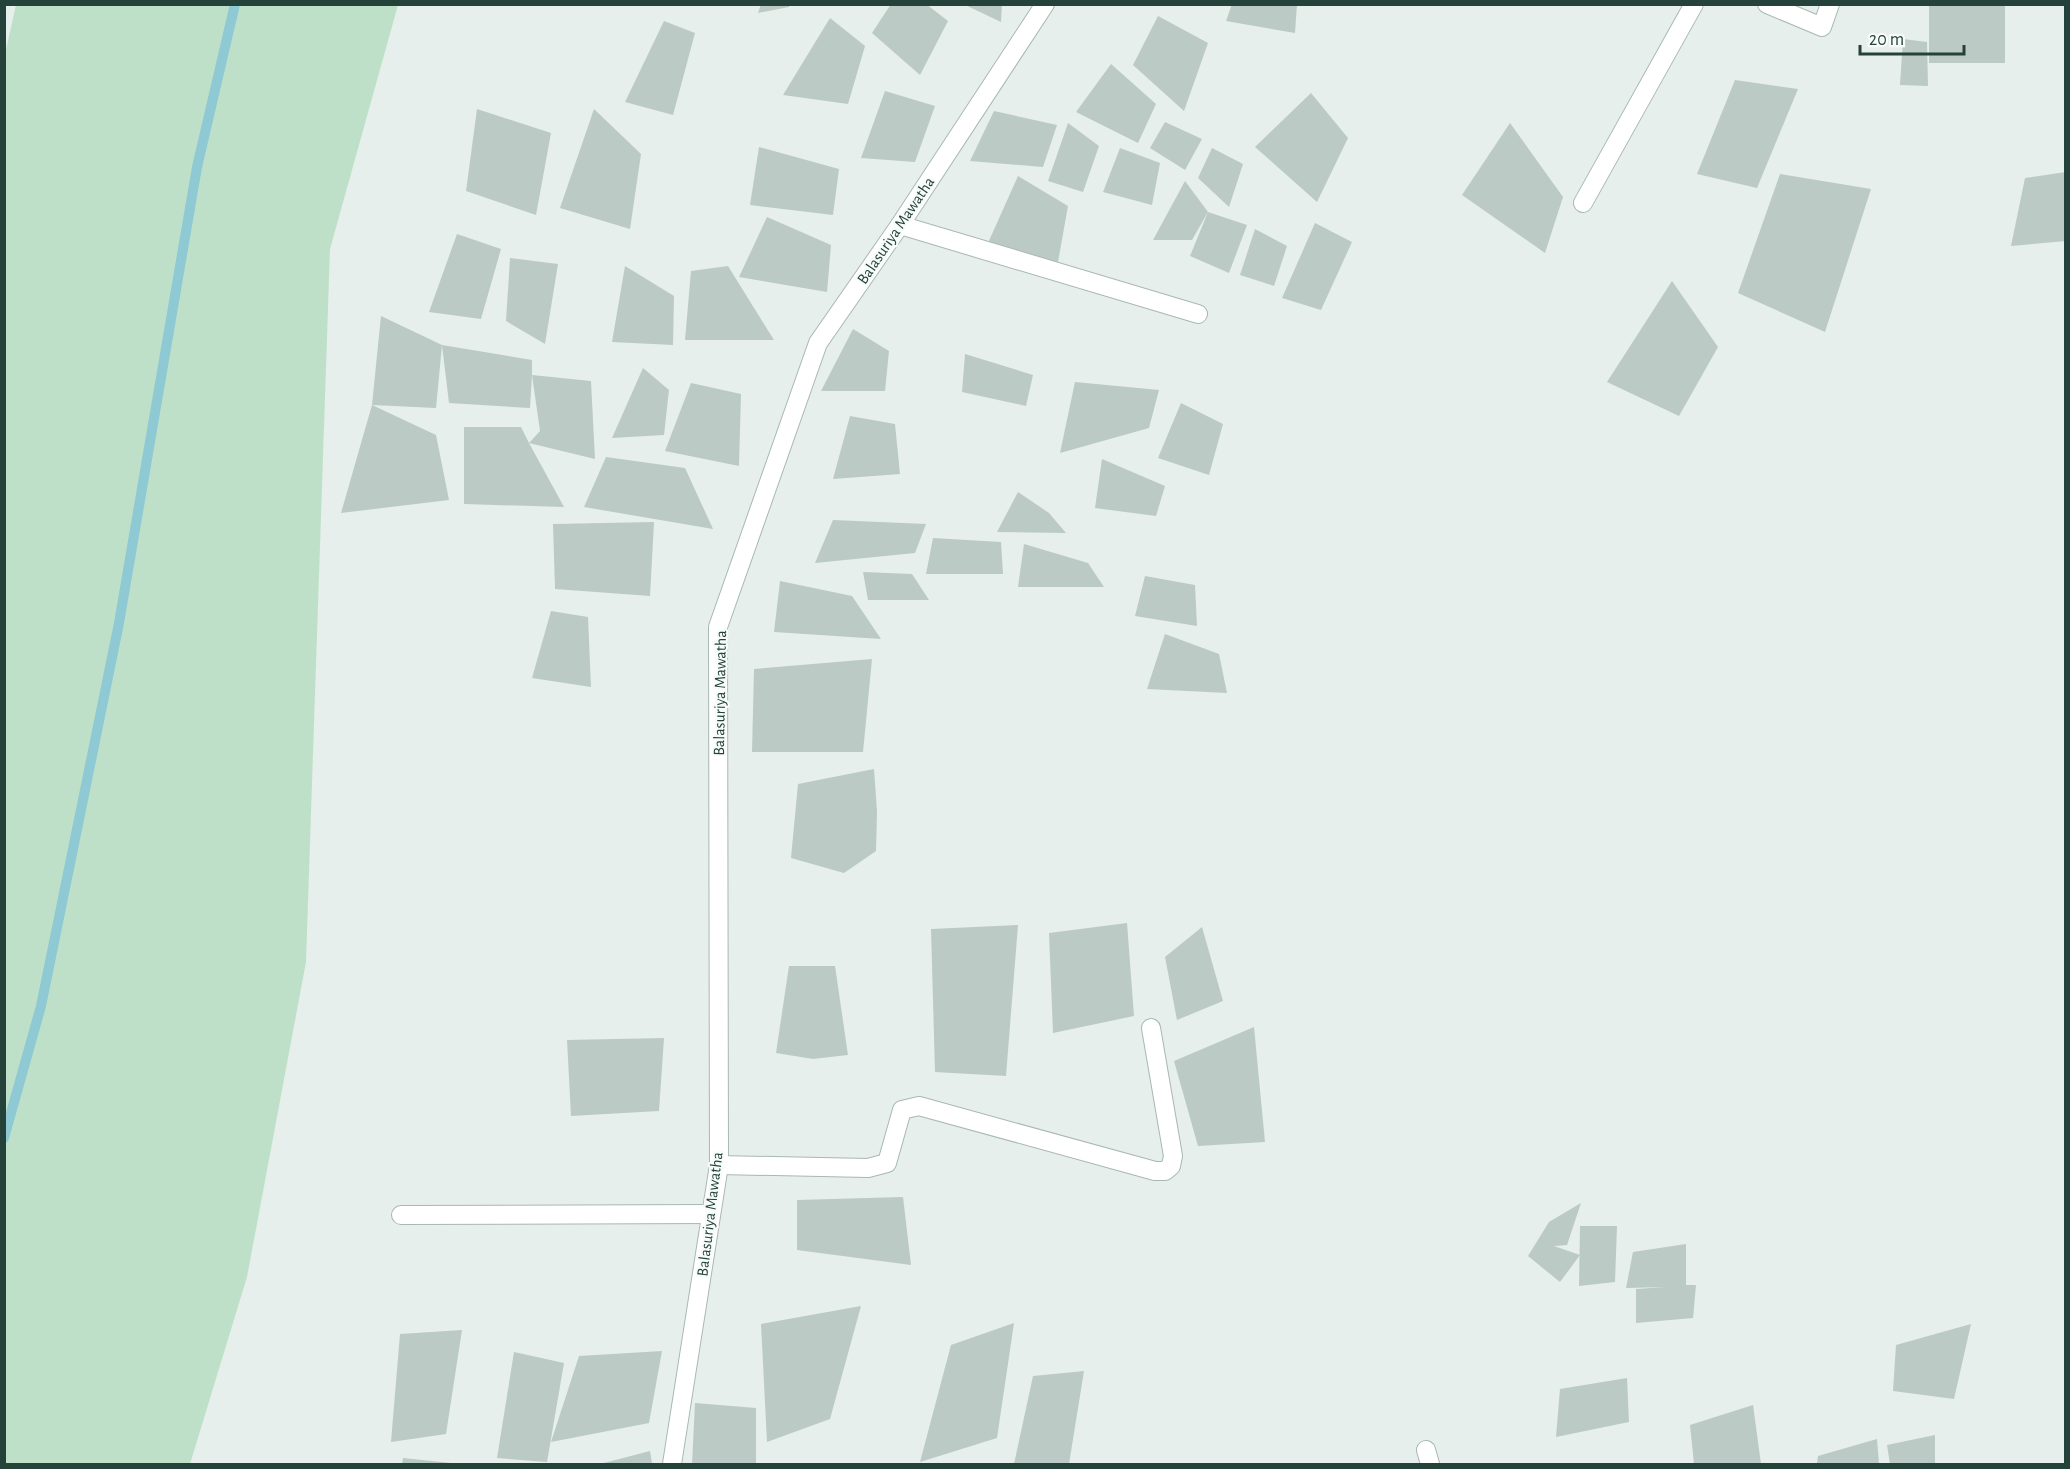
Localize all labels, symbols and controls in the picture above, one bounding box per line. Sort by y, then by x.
scale bar [1860,18,1964,56]
text: 20 m [1869,31,1904,49]
street label: Balasuriya Mawatha [854,174,938,288]
street label: Balasuriya Mawatha [711,630,730,756]
street label: Balasuriya Mawatha [694,1151,727,1277]

